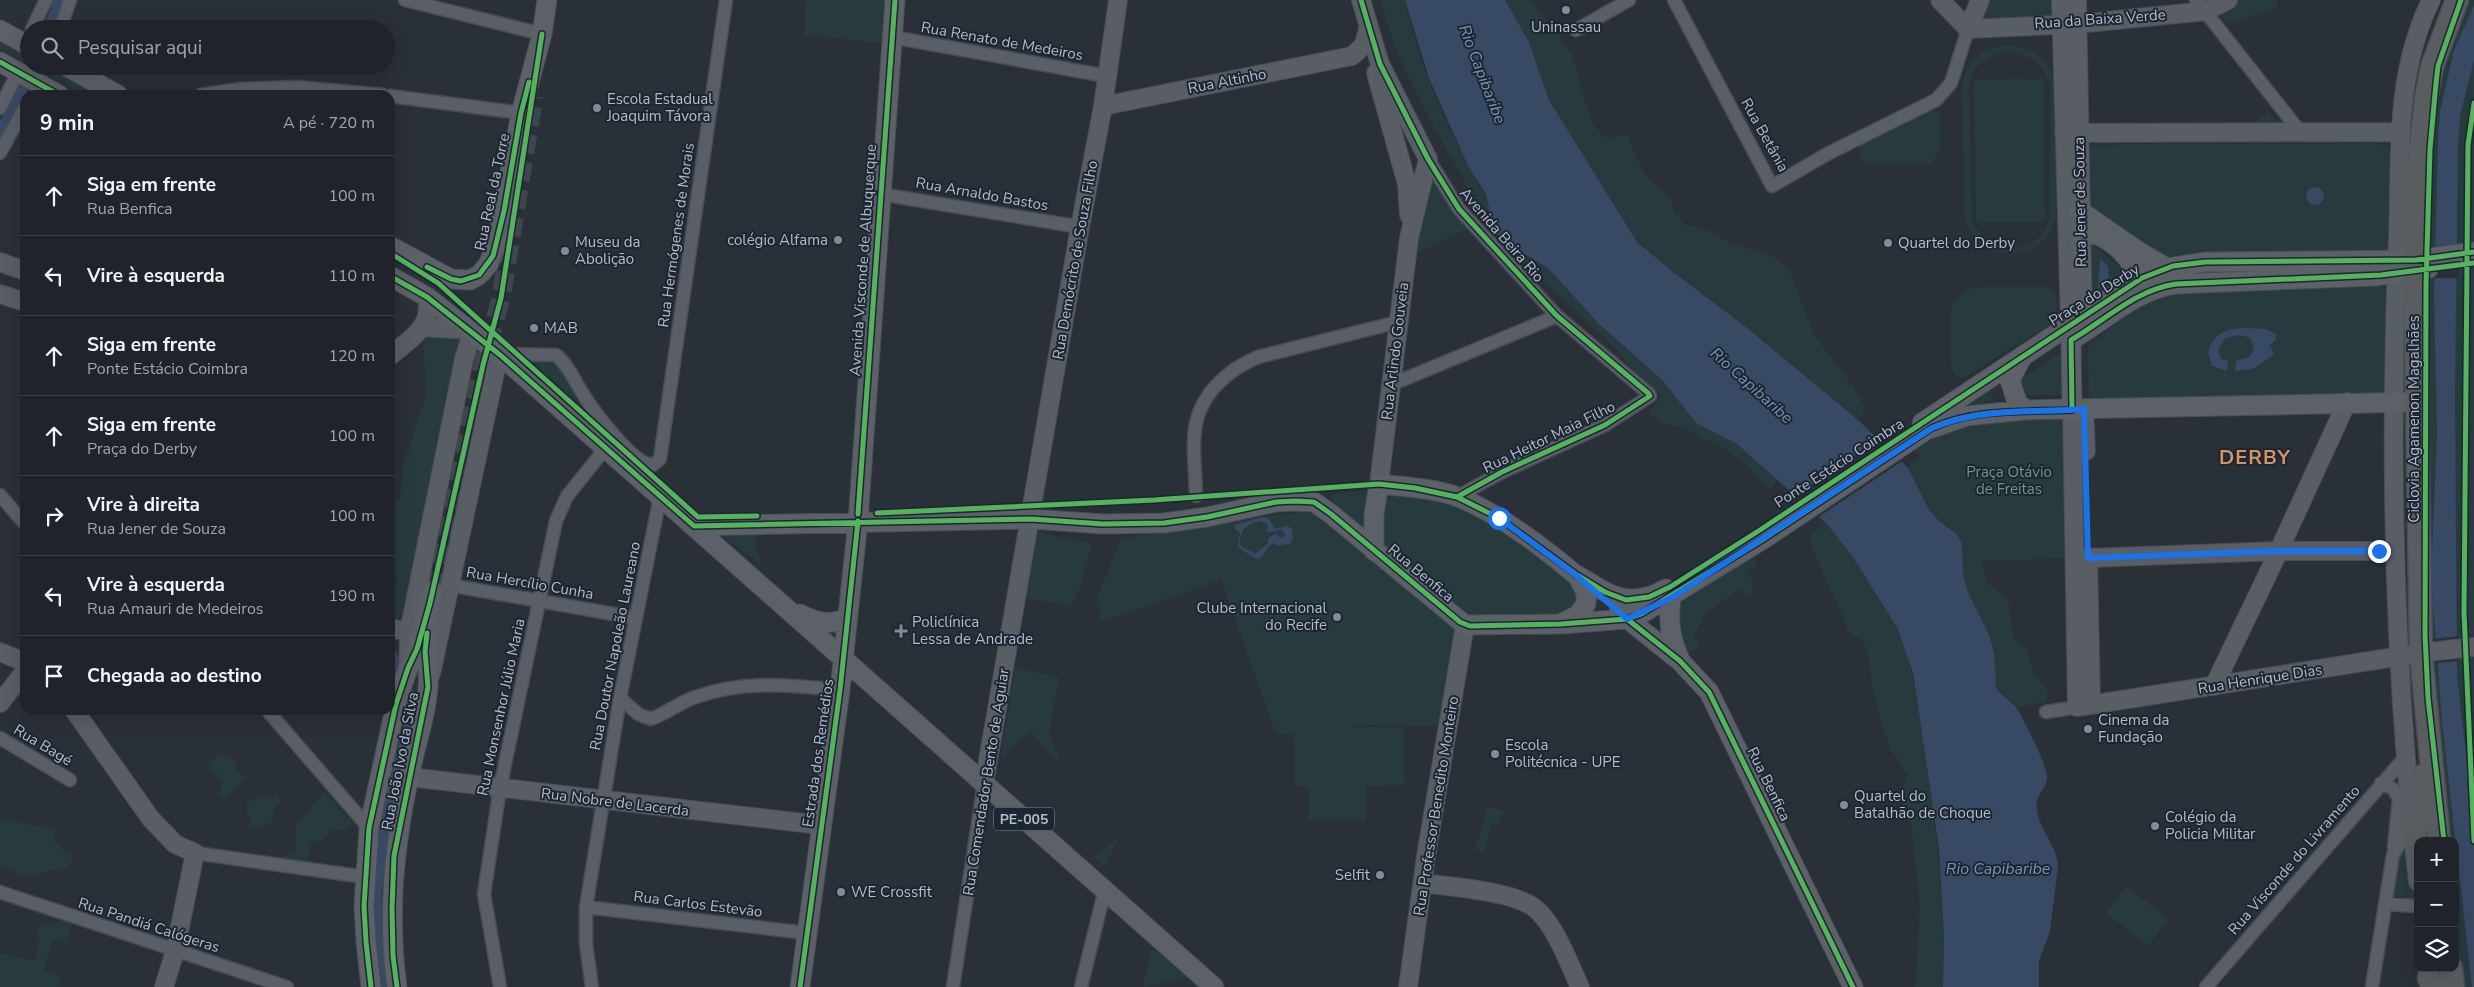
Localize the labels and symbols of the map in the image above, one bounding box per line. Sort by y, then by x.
marker: Uninassau [1560,4,1572,16]
street label: Rua da Baixa Verde [2034,4,2166,34]
street label: Rua Renato de Medeiros [919,17,1085,65]
place label: Uninassau [1531,17,1601,37]
water label: Rio Capibaribe [1453,22,1511,128]
street label: Rua Altinho [1186,64,1268,98]
place label: Escola Estadual Joaquim Távora [606,89,713,126]
street label: Rua Betânia [1736,94,1794,176]
marker: Escola Estadual Joaquim Távora [591,102,603,114]
street label: Rua Real da Torre [470,131,514,253]
street label: Rua Jener de Souza [2069,137,2091,267]
street label: Rua Hermógenes de Morais [653,141,699,329]
street label: Avenida Visconde de Albuquerque [845,143,881,377]
street label: Rua Demócrito de Souza Filho [1048,159,1102,361]
street label: Rua Arnaldo Bastos [914,172,1050,216]
street label: Avenida Beira Rio [1455,183,1549,287]
place label: colégio Alfama [727,230,828,250]
place label: Museu da Abolição [575,232,640,269]
place label: Quartel do Derby [1898,233,2015,253]
marker: colégio Alfama [832,234,844,246]
marker: Quartel do Derby [1882,237,1894,249]
marker: Museu da Abolição [559,245,571,257]
street label: Praça do Derby [2045,259,2143,331]
street label: Rua Arlindo Gouveia [1377,281,1413,421]
street label: Ciclovia Agamenon Magalhães [2404,315,2424,523]
place label: MAB [544,318,578,338]
marker: MAB [528,322,540,334]
water label: Rio Capibaribe [1705,343,1798,429]
street label: Rua Heitor Maia Filho [1479,396,1619,478]
street label: Ponte Estácio Coimbra [1770,414,1908,512]
district label: DERBY [2219,444,2291,471]
park label: Praça Otávio de Freitas [1966,462,2052,499]
route start [1488,507,1511,530]
street label: Rua Doutor Napoleão Laureano [585,540,645,752]
street label: Rua Benfica [1384,540,1458,606]
route end [2368,540,2391,563]
street label: Rua Hercílio Cunha [465,562,595,604]
place label: Clube Internacional do Recife [1196,598,1328,635]
marker: Clube Internacional do Recife [1331,611,1343,623]
place label: Policlínica Lessa de Andrade [912,612,1033,649]
street label: Rua Monsenhor Júlio Maria [472,617,530,797]
marker: Policlínica Lessa de Andrade [894,624,908,638]
street label: Rua Henrique Dias [2196,659,2324,699]
street label: Rua Comendador Bento de Aguiar [958,666,1014,897]
street label: Estrada dos Remédios [798,678,838,828]
street label: Rua João Ivo da Silva [377,690,423,832]
street label: Rua Professor Benedito Monteiro [1409,695,1463,917]
place label: Cinema da Fundação [2098,710,2169,747]
street label: Rua Bagé [10,720,76,770]
marker: Cinema da Fundação [2082,723,2094,735]
place label: Escola Politécnica - UPE [1505,735,1621,772]
street label: Rua Benfica [1742,744,1796,824]
marker: Escola Politécnica - UPE [1489,748,1501,760]
street label: Rua Visconde do Livramento [2223,781,2365,939]
street label: Rua Nobre de Lacerda [540,783,690,821]
place label: Quartel do Batalhão de Choque [1854,786,1991,823]
marker: Quartel do Batalhão de Choque [1838,799,1850,811]
place label: Colégio da Policia Militar [2165,807,2256,844]
road number: PE-005 [994,808,1054,831]
marker: Colégio da Policia Militar [2149,820,2161,832]
water label: Rio Capibaribe [1946,858,2051,880]
place label: Selfit [1335,865,1371,885]
marker: Selfit [1374,869,1386,881]
place label: WE Crossfit [851,882,933,902]
street label: Rua Carlos Estevão [632,886,764,922]
marker: WE Crossfit [835,886,847,898]
street label: Rua Pandiá Calógeras [76,893,222,957]

